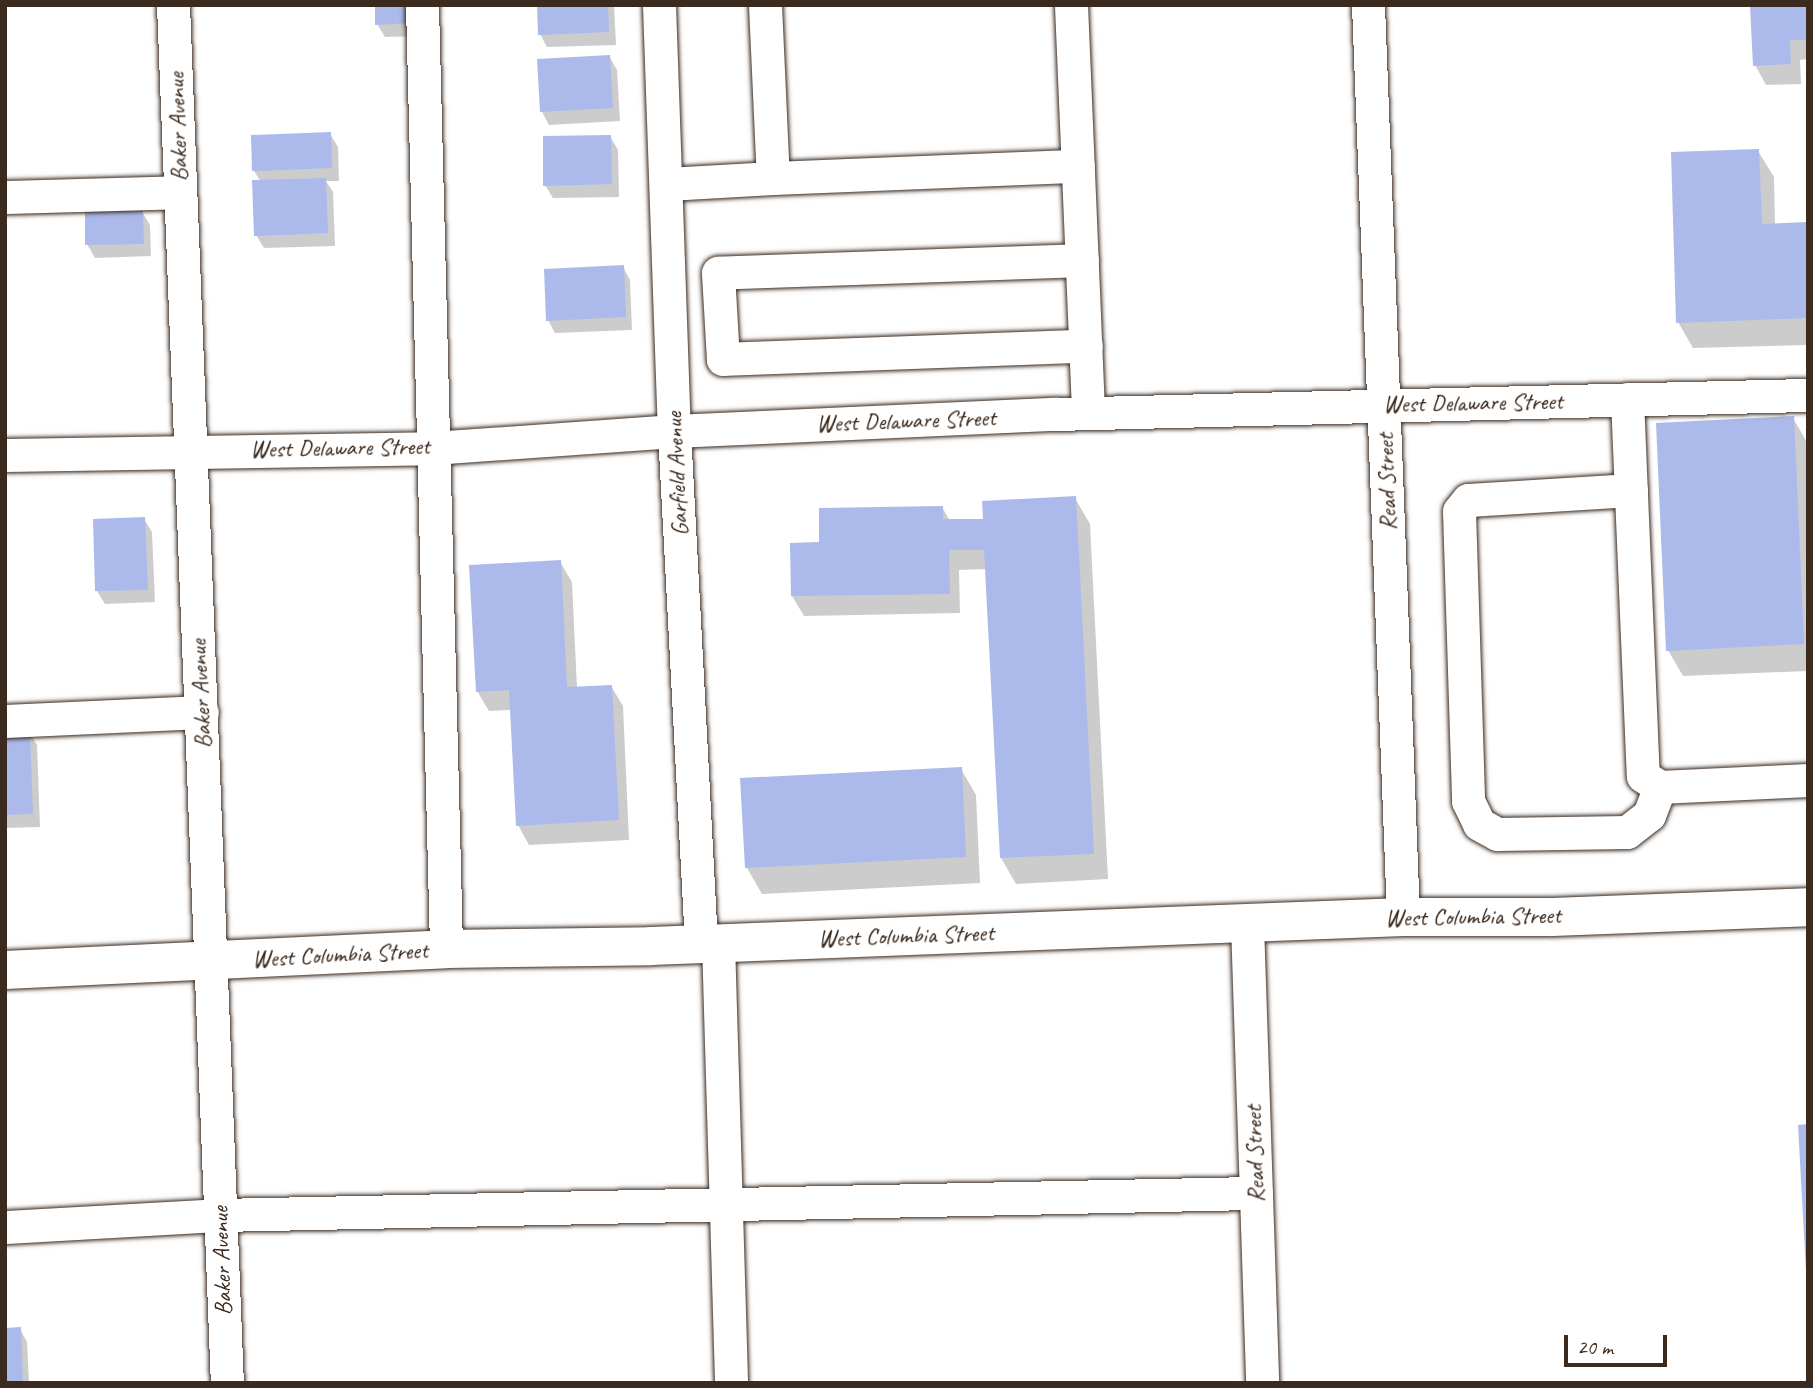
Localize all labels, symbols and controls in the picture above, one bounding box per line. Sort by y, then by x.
street label: Baker Avenue [162,72,194,182]
street label: West Delaware Street [1383,387,1563,419]
street label: West Delaware Street [816,403,996,439]
street label: Garfield Avenue [659,411,695,537]
street label: West Delaware Street [250,432,430,464]
street label: Read Street [1371,433,1403,531]
street label: Baker Avenue [184,639,218,749]
street label: West Columbia Street [1384,901,1562,933]
street label: West Columbia Street [816,918,996,954]
street label: West Columbia Street [250,936,430,974]
street label: Read Street [1239,1105,1271,1203]
street label: Baker Avenue [206,1206,238,1316]
scale bar [1568,1322,1671,1366]
text: 20 m [1577,1334,1613,1360]

